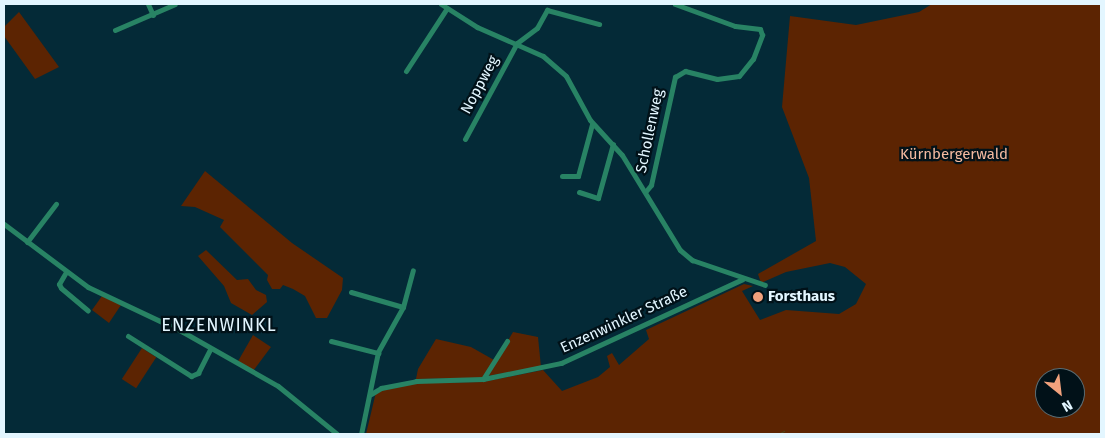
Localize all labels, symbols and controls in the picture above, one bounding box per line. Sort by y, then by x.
street label: Noppweg [457,53,503,117]
street label: Schollenweg [632,87,668,175]
park label: Kürnbergerwald [900,146,1008,164]
street label: Enzenwinkler Straße [558,283,690,357]
place label: Forsthaus [768,288,835,306]
marker: Forsthaus [752,291,764,303]
district label: ENZENWINKL [160,314,278,336]
north arrow [1035,368,1085,418]
text: N [1059,396,1075,415]

